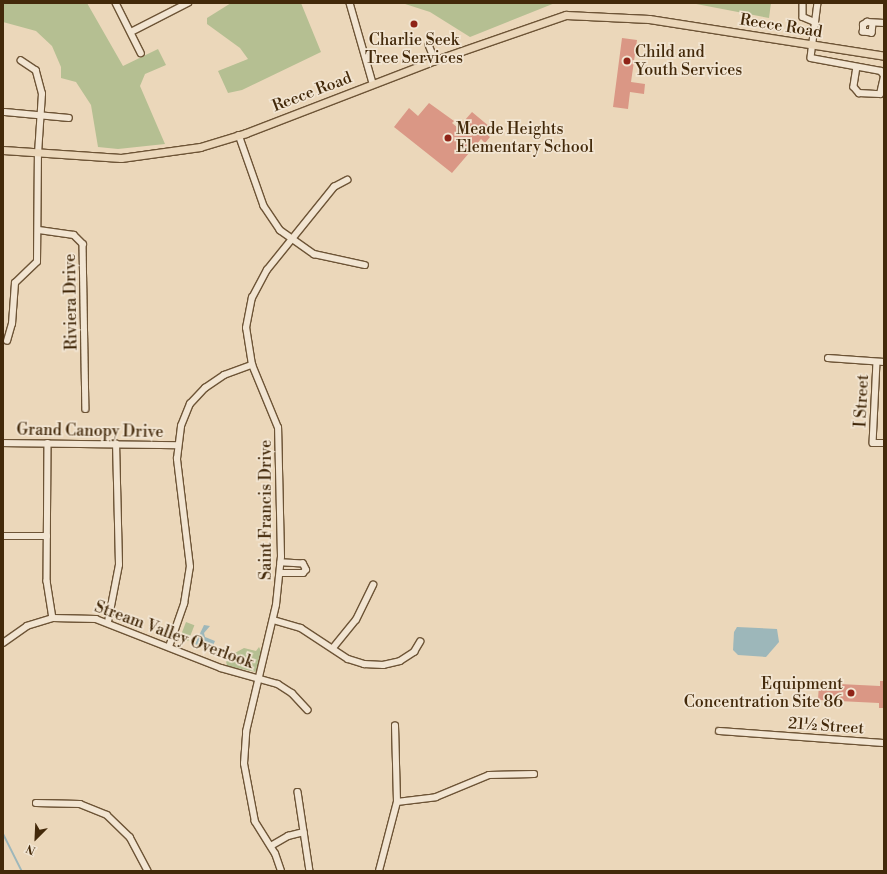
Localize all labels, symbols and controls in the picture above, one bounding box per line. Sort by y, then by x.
street label: Reece Road [738,10,824,42]
marker: Charlie Seek Tree Services [409,19,419,29]
place label: Charlie Seek Tree Services [365,30,463,68]
place label: Child and Youth Services [635,42,742,80]
marker: Child and Youth Services [622,56,632,66]
street label: Reece Road [270,68,354,116]
place label: Meade Heights Elementary School [456,119,593,157]
marker: Meade Heights Elementary School [443,133,453,143]
street label: Riviera Drive [61,254,81,350]
street label: I Street [851,374,873,428]
street label: Grand Canopy Drive [16,420,164,442]
street label: Saint Francis Drive [256,440,276,580]
street label: Stream Valley Overlook [92,597,256,673]
place label: Equipment Concentration Site 86 [684,674,843,712]
marker: Equipment Concentration Site 86 [846,688,856,698]
street label: 21½ Street [787,714,865,738]
north arrow [16,818,56,858]
text: N [24,841,38,857]

